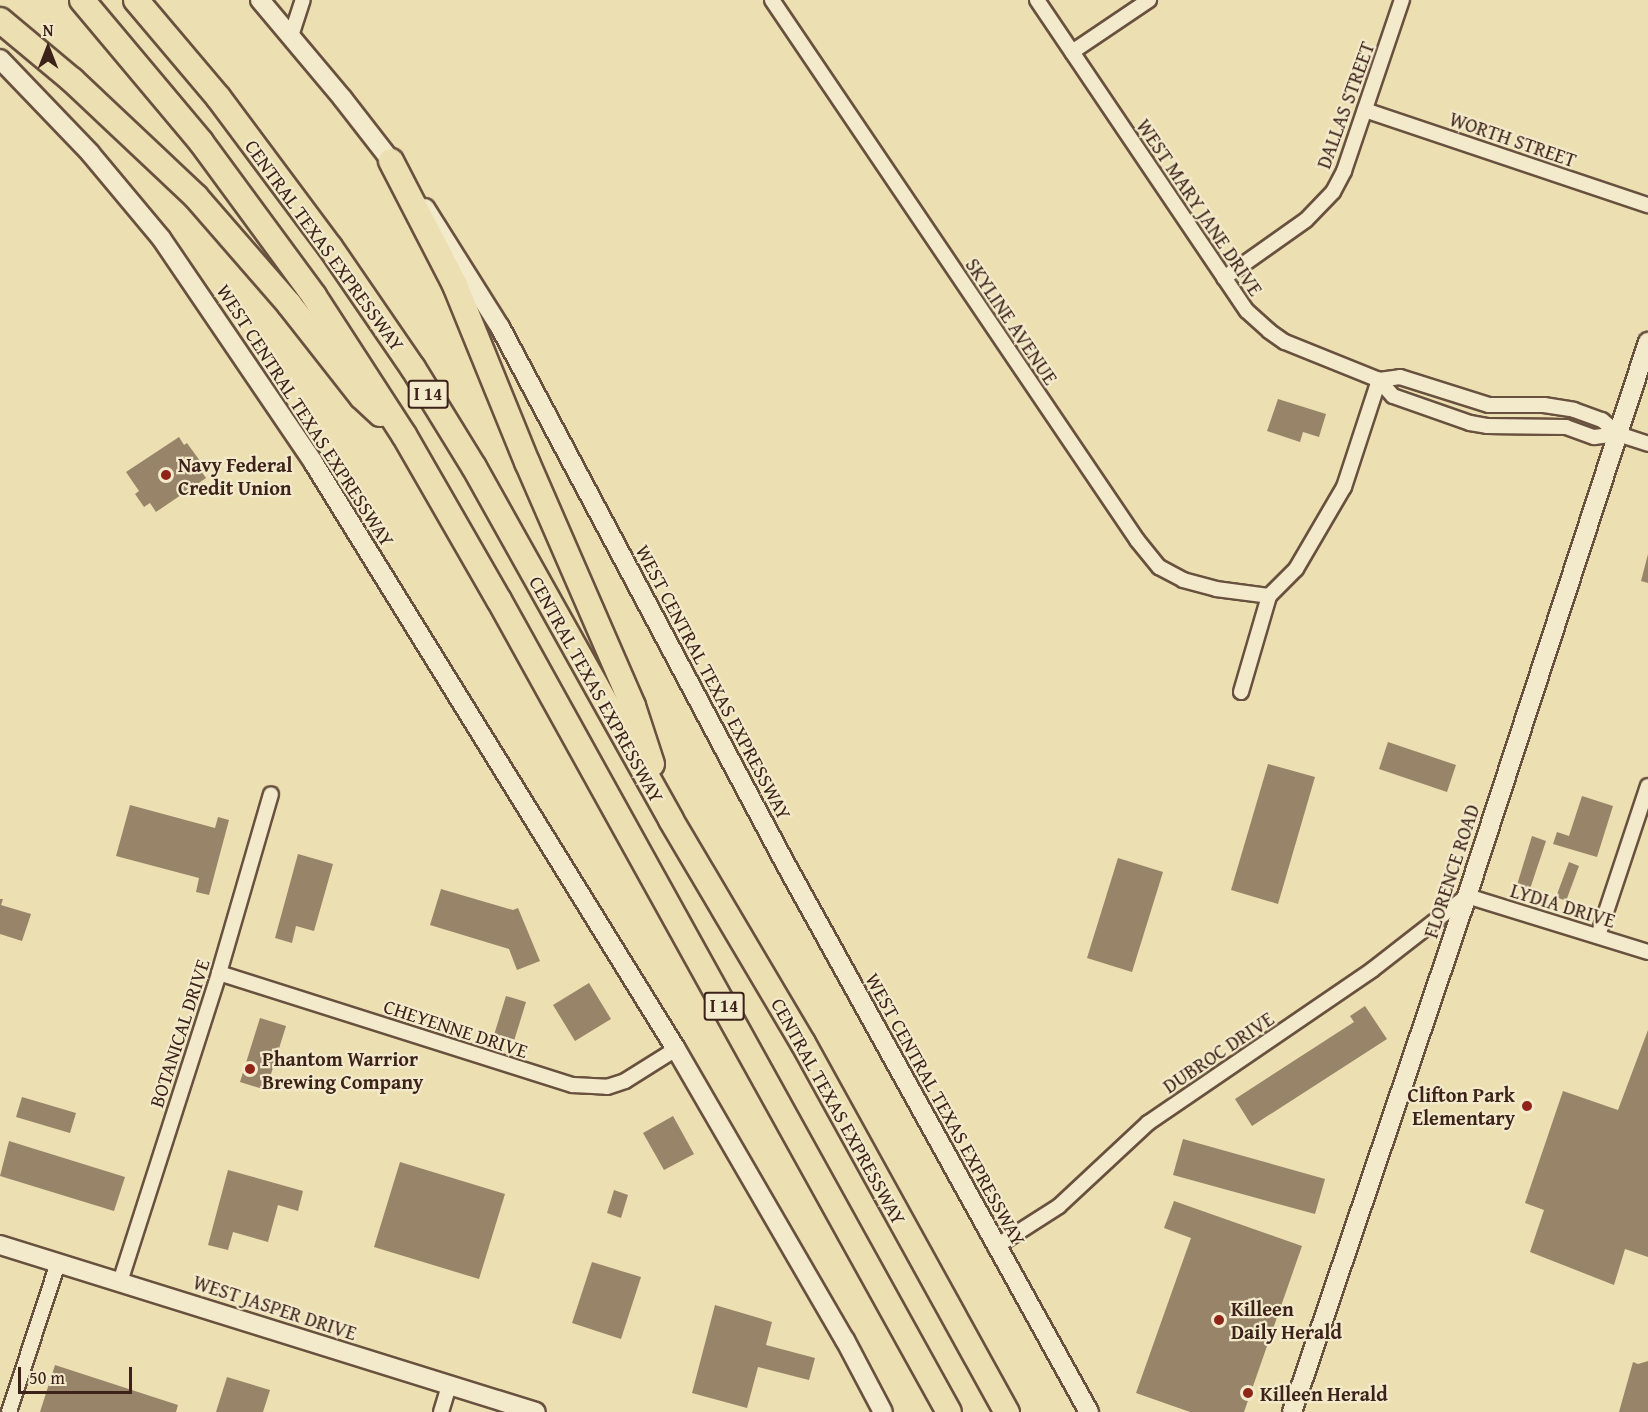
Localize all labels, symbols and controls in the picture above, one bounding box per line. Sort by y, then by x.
north arrow [18,18,78,78]
text: N [43,18,53,42]
street label: DALLAS STREET [1311,38,1379,172]
street label: WORTH STREET [1446,106,1580,172]
street label: WEST MARY JANE DRIVE [1132,114,1268,300]
street label: CENTRAL TEXAS EXPRESSWAY [240,135,410,355]
street label: SKYLINE AVENUE [961,253,1063,389]
street label: WEST CENTRAL TEXAS EXPRESSWAY [212,279,400,551]
road number: I 14 [407,379,449,409]
place label: Navy Federal Credit Union [178,452,292,499]
marker: Navy Federal Credit Union [159,468,173,482]
street label: WEST CENTRAL TEXAS EXPRESSWAY [631,540,797,824]
street label: CENTRAL TEXAS EXPRESSWAY [525,572,669,806]
street label: FLORENCE ROAD [1418,801,1484,941]
street label: LYDIA DRIVE [1508,878,1618,932]
street label: BOTANICAL DRIVE [144,956,214,1110]
street label: WEST CENTRAL TEXAS EXPRESSWAY [861,969,1031,1249]
road number: I 14 [703,991,745,1021]
street label: CHEYENNE DRIVE [381,993,531,1063]
street label: CENTRAL TEXAS EXPRESSWAY [767,994,911,1228]
street label: DUBROC DRIVE [1158,1006,1278,1098]
place label: Phantom Warrior Brewing Company [262,1046,423,1093]
marker: Phantom Warrior Brewing Company [243,1062,257,1076]
place label: Clifton Park Elementary [1407,1082,1515,1129]
marker: Clifton Park Elementary [1520,1099,1534,1113]
street label: WEST JASPER DRIVE [190,1269,360,1345]
place label: Killeen Daily Herald [1231,1296,1342,1343]
marker: Killeen Daily Herald [1212,1313,1226,1327]
scale bar [21,1355,135,1393]
text: 50 m [29,1364,65,1391]
place label: Killeen Herald [1260,1381,1388,1405]
marker: Killeen Herald [1241,1386,1255,1400]

